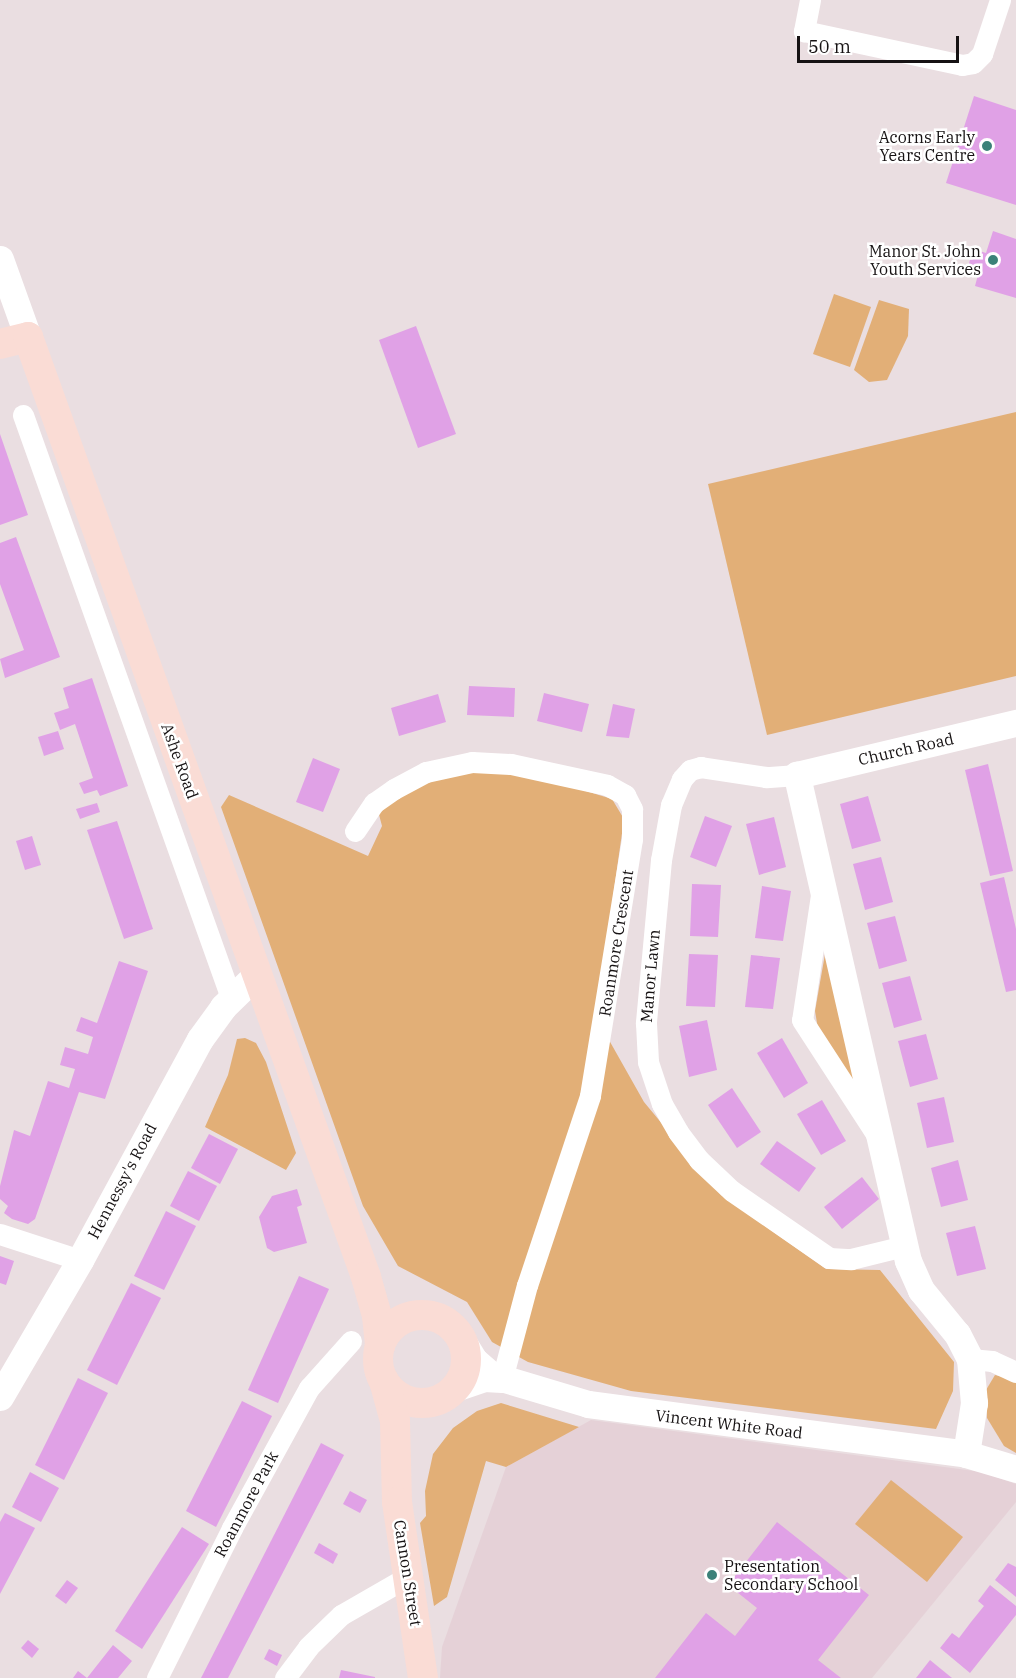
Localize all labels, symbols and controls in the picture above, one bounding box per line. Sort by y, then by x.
scale bar [800,24,962,62]
text: 50 m [808,35,851,58]
place label: Acorns Early Years Centre [879,127,975,165]
marker: Acorns Early Years Centre [980,139,994,153]
place label: Manor St. John Youth Services [869,241,981,279]
marker: Manor St. John Youth Services [986,253,1000,267]
street label: Ashe Road [157,720,203,802]
street label: Church Road [856,729,956,769]
street label: Roanmore Crescent [595,868,637,1018]
street label: Manor Lawn [636,929,664,1023]
street label: Hennessy's Road [83,1120,161,1242]
street label: Vincent White Road [654,1405,804,1443]
street label: Roanmore Park [210,1448,282,1560]
street label: Cannon Street [390,1519,426,1627]
place label: Presentation Secondary School [724,1556,858,1594]
marker: Presentation Secondary School [705,1568,719,1582]

